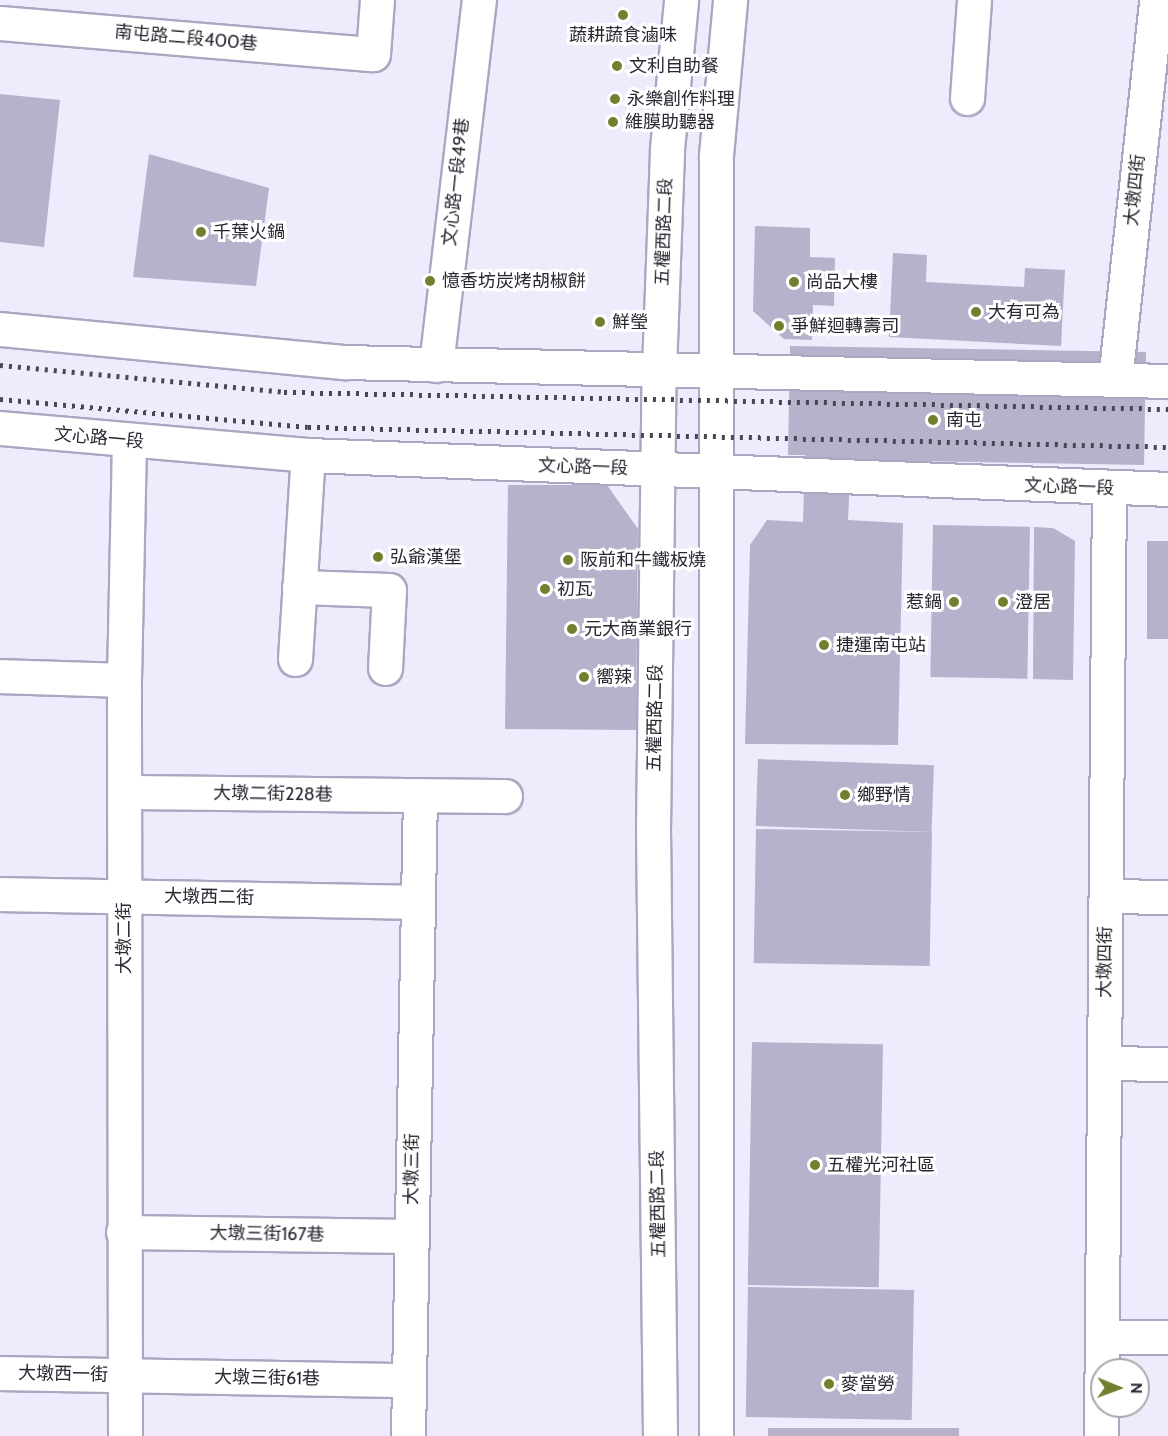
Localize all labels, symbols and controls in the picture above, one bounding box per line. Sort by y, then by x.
marker: 蔬耕蔬食滷味 [616,8,630,22]
street label: 南屯路二段400巷 [114,21,258,55]
place label: 蔬耕蔬食滷味 [569,24,677,46]
place label: 文利自助餐 [629,55,719,77]
marker: 文利自助餐 [610,59,624,73]
place label: 永樂創作料理 [627,88,735,110]
marker: 永樂創作料理 [608,92,622,106]
place label: 維膜助聽器 [625,111,715,133]
marker: 維膜助聽器 [606,115,620,129]
street label: 文心路一段49巷 [439,117,473,247]
street label: 大墩四街 [1120,153,1150,227]
street label: 五權西路二段 [651,178,677,286]
place label: 千葉火鍋 [213,221,285,243]
marker: 千葉火鍋 [194,225,208,239]
place label: 憶香坊炭烤胡椒餅 [442,270,586,292]
place label: 尚品大樓 [806,271,878,293]
marker: 憶香坊炭烤胡椒餅 [423,274,437,288]
marker: 尚品大樓 [787,275,801,289]
place label: 大有可為 [988,301,1060,323]
marker: 大有可為 [969,305,983,319]
place label: 鮮瑩 [612,311,648,333]
marker: 鮮瑩 [593,315,607,329]
place label: 爭鮮迴轉壽司 [791,315,899,337]
marker: 爭鮮迴轉壽司 [772,319,786,333]
place label: 南屯 [946,409,982,431]
marker: 南屯 [924,411,942,429]
street label: 文心路一段 [53,423,145,453]
street label: 文心路一段 [538,455,628,479]
street label: 文心路一段 [1024,475,1114,499]
place label: 弘爺漢堡 [390,546,462,568]
place label: 阪前和牛鐵板燒 [580,549,706,571]
marker: 弘爺漢堡 [371,550,385,564]
marker: 阪前和牛鐵板燒 [561,553,575,567]
place label: 初瓦 [557,578,593,600]
marker: 初瓦 [538,582,552,596]
place label: 惹鍋 [906,591,942,613]
place label: 澄居 [1015,591,1051,613]
marker: 惹鍋 [947,595,961,609]
marker: 澄居 [996,595,1010,609]
place label: 元大商業銀行 [584,618,692,640]
marker: 元大商業銀行 [565,622,579,636]
place label: 捷運南屯站 [836,634,926,656]
marker: 捷運南屯站 [817,638,831,652]
street label: 五權西路二段 [643,664,667,772]
place label: 嚮辣 [596,666,632,688]
marker: 嚮辣 [577,670,591,684]
street label: 大墩二街228巷 [213,782,333,806]
place label: 鄉野情 [857,784,911,806]
marker: 鄉野情 [838,788,852,802]
street label: 大墩西二街 [164,885,254,909]
street label: 大墩二街 [113,902,135,974]
street label: 大墩四街 [1094,926,1116,998]
street label: 大墩三街 [401,1133,423,1205]
street label: 五權西路二段 [646,1150,670,1258]
place label: 五權光河社區 [827,1154,935,1176]
marker: 五權光河社區 [808,1158,822,1172]
street label: 大墩三街167巷 [209,1222,325,1246]
north arrow [1090,1358,1150,1418]
street label: 大墩西一街 [18,1362,108,1386]
street label: 大墩三街61巷 [214,1366,320,1390]
place label: 麥當勞 [841,1373,895,1395]
marker: 麥當勞 [822,1377,836,1391]
text: N [1127,1382,1146,1394]

